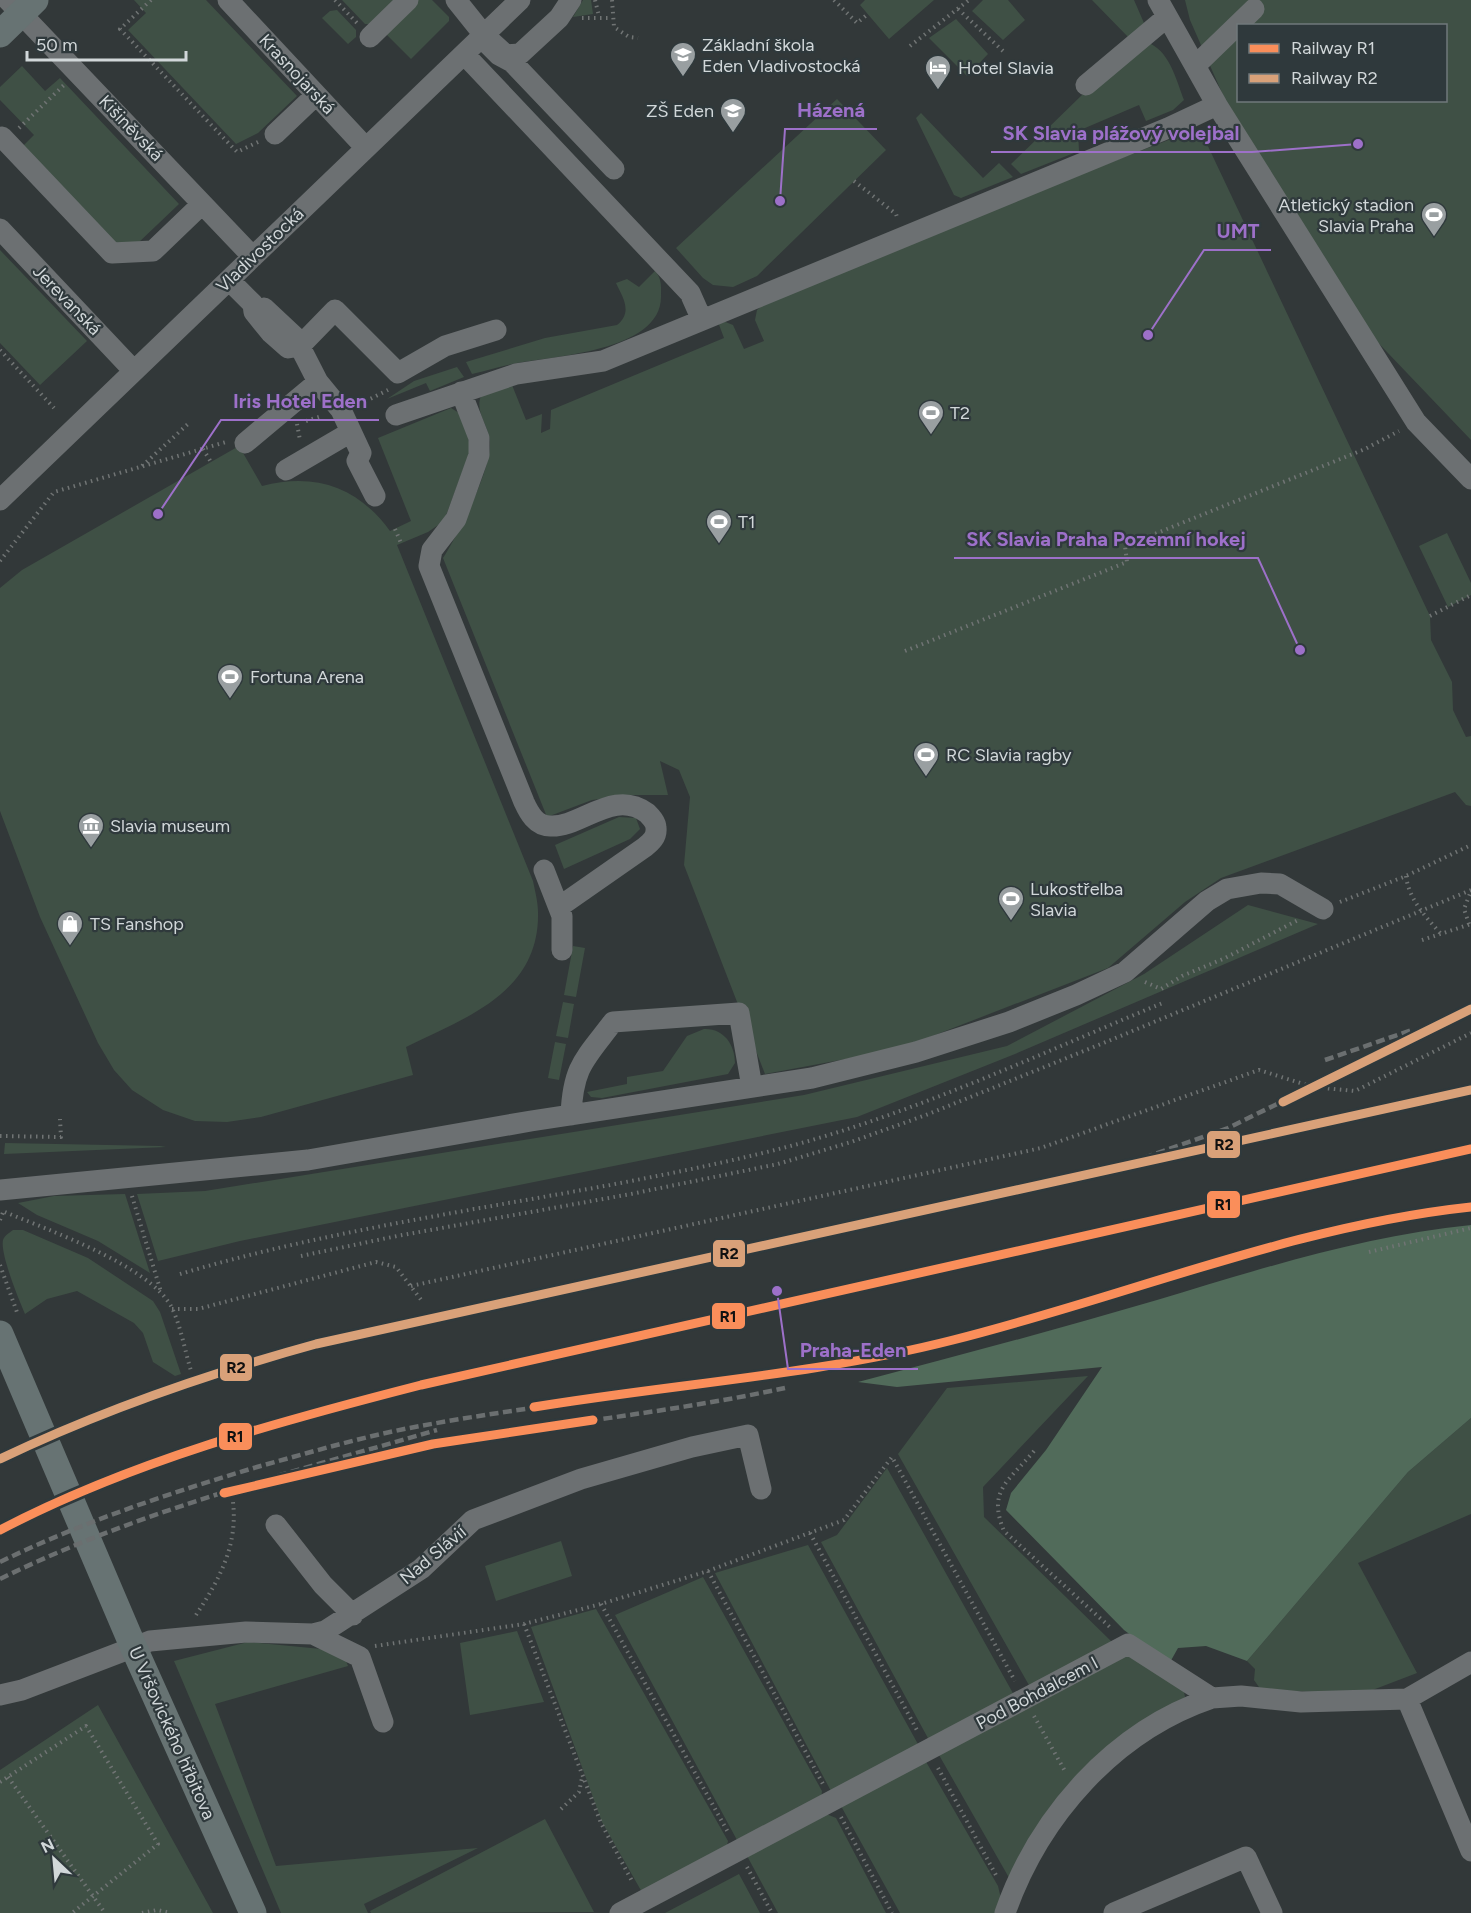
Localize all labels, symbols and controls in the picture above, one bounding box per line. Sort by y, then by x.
scale bar [27,24,186,62]
legend [1237,24,1447,102]
street label: Krasnojarská [254,29,340,119]
text: 50 m [36,34,78,56]
place label: Základní škola Eden Vladivostocká [702,34,860,77]
text: Railway R1 [1291,37,1375,59]
school or university icon: Základní škola Eden Vladivostocká [668,40,698,78]
hotel icon: Hotel Slavia [923,53,953,91]
place label: Hotel Slavia [958,57,1054,79]
text: Railway R2 [1291,67,1378,89]
street label: Kišiněvská [94,90,168,166]
callout: Házená [785,91,877,129]
school or university icon: ZŠ Eden [718,96,748,134]
text: Házená [797,98,865,122]
place label: ZŠ Eden [646,100,714,122]
callout: SK Slavia plážový volejbal [991,114,1252,152]
text: SK Slavia plážový volejbal [1003,121,1239,145]
place label: Atletický stadion Slavia Praha [1278,194,1414,237]
sports icon: Atletický stadion Slavia Praha [1419,200,1449,238]
street label: Vladivostocká [212,203,308,297]
callout: UMT [1204,212,1271,250]
text: UMT [1217,219,1260,243]
street label: Jerevanská [28,260,106,340]
callout: Iris Hotel Eden [221,382,379,420]
text: Iris Hotel Eden [233,389,367,413]
sports icon: T2 [916,398,946,436]
place label: T2 [950,402,970,424]
sports icon: T1 [704,507,734,545]
place label: T1 [738,511,755,533]
callout: SK Slavia Praha Pozemní hokej [954,520,1258,558]
text: SK Slavia Praha Pozemní hokej [966,527,1246,551]
sports icon: Fortuna Arena [215,662,245,700]
place label: Fortuna Arena [250,666,364,688]
sports icon: RC Slavia ragby [911,740,941,778]
place label: RC Slavia ragby [946,744,1072,766]
museum icon: Slavia museum [76,811,106,849]
place label: Slavia museum [110,815,230,837]
place label: Lukostřelba Slavia [1030,878,1123,921]
sports icon: Lukostřelba Slavia [996,884,1026,922]
shop icon: TS Fanshop [55,909,85,947]
place label: TS Fanshop [90,913,184,935]
line badge: R2 [1206,1130,1241,1159]
text: R2 [1214,1135,1234,1154]
line badge: R1 [1206,1190,1241,1219]
text: R1 [1214,1195,1232,1214]
line badge: R2 [712,1239,746,1268]
text: R2 [719,1244,739,1263]
line badge: R1 [711,1302,746,1330]
text: R1 [719,1307,737,1326]
callout: Praha-Eden [788,1331,918,1369]
text: Praha-Eden [800,1338,906,1362]
line badge: R2 [219,1353,253,1382]
text: R2 [226,1358,246,1377]
line badge: R1 [218,1422,253,1451]
text: R1 [226,1427,244,1446]
street label: Nad Slávií [395,1520,471,1589]
street label: U Vršovického hřbitova [124,1643,220,1823]
street label: Pod Bohdalcem I [972,1652,1102,1734]
north arrow [24,1829,84,1889]
text: N [38,1835,57,1857]

